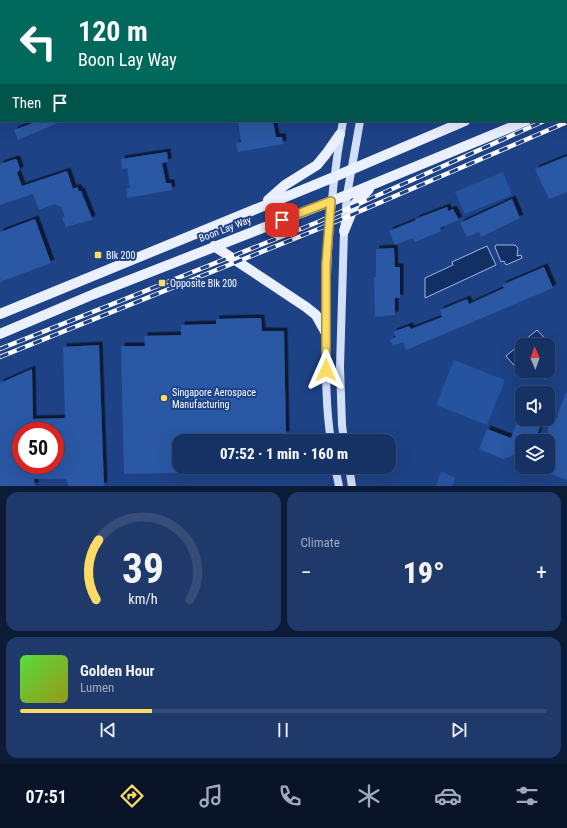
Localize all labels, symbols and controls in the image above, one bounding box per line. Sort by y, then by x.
text: 120 m [78,15,148,48]
icon: left [12,16,64,68]
text: Boon Lay Way [78,49,177,70]
icon: arrive [49,92,71,114]
text: Then [12,94,41,112]
pin [265,203,299,237]
icon: arrive [271,209,293,231]
street label: Boon Lay Way [197,214,253,244]
marker: Blk 200 [93,250,103,260]
place label: Blk 200 [106,250,135,261]
marker: Opposite Blk 200 [157,278,167,288]
place label: Opposite Blk 200 [170,278,237,289]
north arrow [515,338,555,378]
map controls [515,338,555,474]
position arrow [305,349,347,391]
button: sound [515,386,555,426]
place label: Singapore Aerospace Manufacturing [172,387,256,410]
marker: Singapore Aerospace Manufacturing [159,393,169,403]
speed limit sign: 50 [12,422,64,474]
button: layers [515,434,555,474]
text: 07:52 · 1 min · 160 m [220,445,348,463]
text: Climate [301,535,340,550]
text: 39 [122,543,164,592]
text: 19° [403,555,445,590]
text: − [301,560,312,585]
text: + [536,560,547,585]
text: km/h [129,590,158,606]
text: Golden Hour [80,662,155,680]
text: Lumen [80,680,114,695]
icon: previous [97,719,119,741]
icon: pause [272,719,294,741]
icon: next [448,719,470,741]
icon: directions [118,782,146,810]
icon: music [197,782,225,810]
icon: phone [276,782,304,810]
icon: climate [355,782,383,810]
icon: car [434,782,462,810]
icon: filters [513,782,541,810]
text: 07:51 [26,786,67,807]

